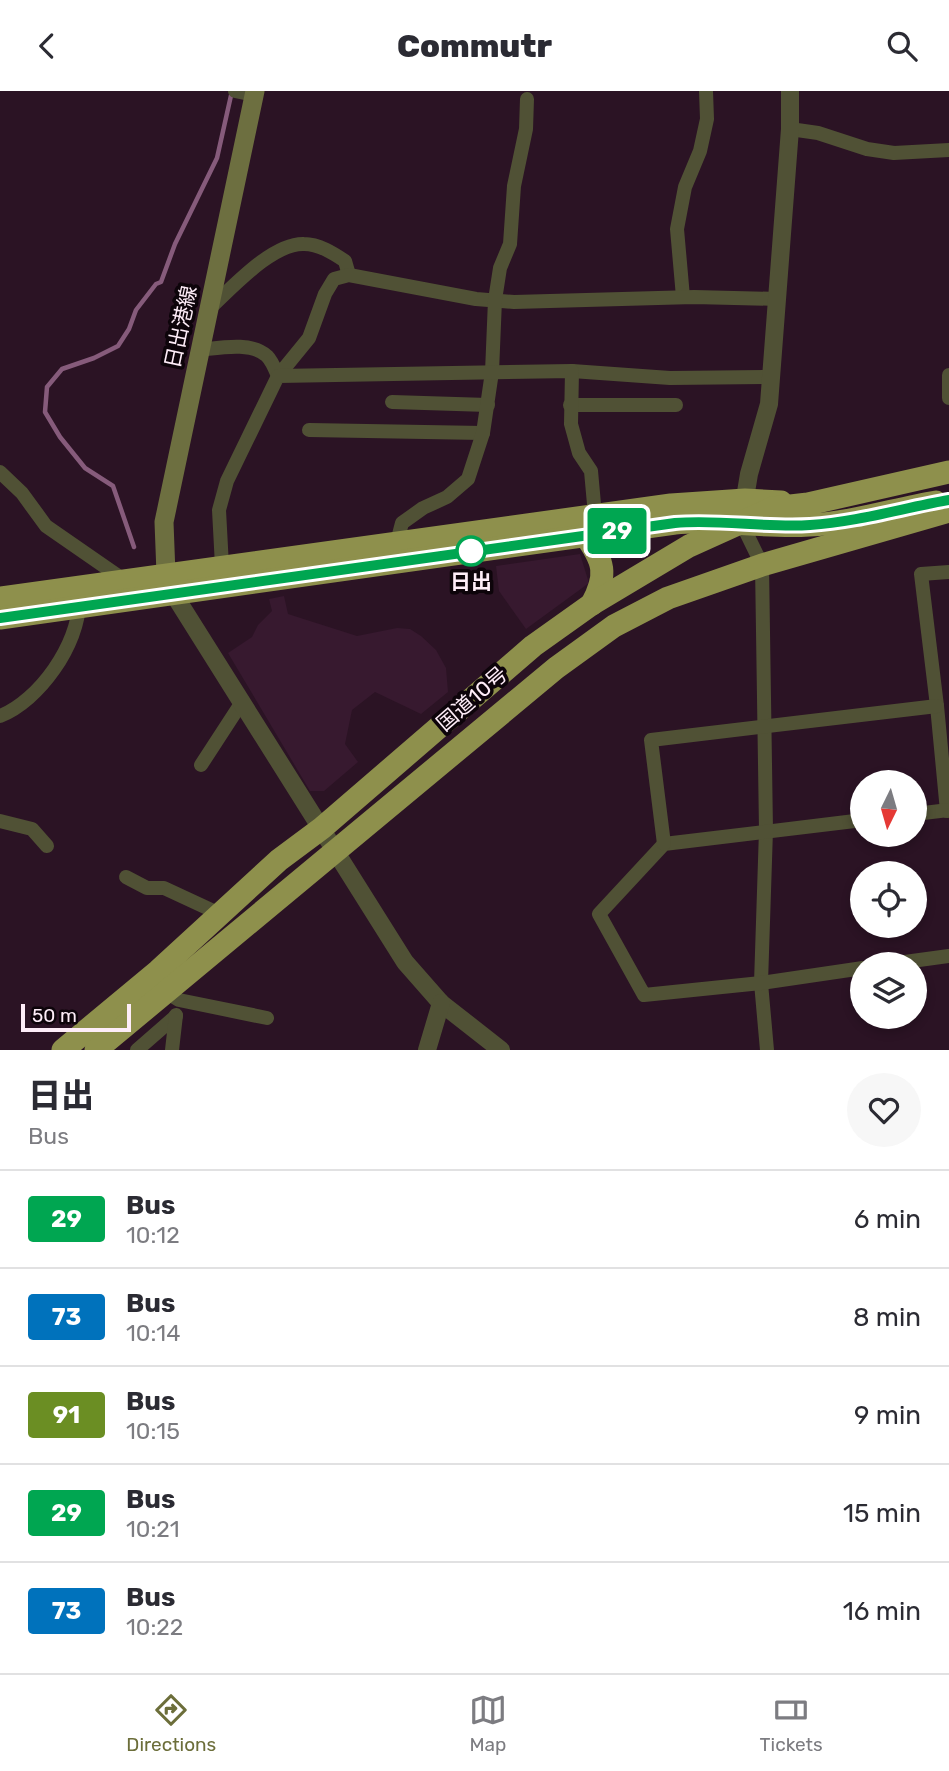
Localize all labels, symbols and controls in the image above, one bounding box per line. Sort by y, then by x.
icon: back [28,27,66,65]
text: Commutr [397,27,552,65]
icon: search [883,27,921,65]
street label: 日出港線 [160,283,201,371]
line badge: 29 [586,508,648,554]
text: 29 [602,517,632,545]
marker: 日出 [456,536,486,566]
place label: 日出 [450,569,492,594]
street label: 国道10号 [431,661,512,736]
north arrow [850,770,928,847]
map controls [850,770,927,1029]
button: locate [850,861,927,938]
button: layers [850,952,927,1029]
scale bar [21,1001,131,1033]
text: 50 m [32,1004,77,1027]
button: heart [847,1073,921,1147]
text: 日出 [28,1076,94,1115]
text: Bus [28,1122,69,1150]
text: Bus [126,1190,175,1221]
text: 6 min [854,1204,921,1235]
text: 29 [51,1205,82,1233]
text: 10:12 [126,1221,180,1249]
text: Bus [126,1288,175,1319]
text: 8 min [853,1302,921,1333]
text: 73 [52,1303,81,1331]
text: 10:14 [126,1319,180,1347]
text: Bus [126,1386,175,1417]
text: 9 min [854,1400,921,1431]
text: 91 [53,1401,80,1429]
text: 10:15 [126,1417,180,1445]
text: Bus [126,1484,175,1515]
text: 15 min [843,1498,921,1529]
text: 29 [51,1499,82,1527]
text: 10:21 [126,1515,180,1543]
text: Bus [126,1582,175,1613]
text: 16 min [843,1596,921,1627]
text: 73 [52,1597,81,1625]
text: 10:22 [126,1613,183,1641]
tab: Directions [126,1691,216,1756]
tab: Map [469,1691,507,1756]
tab: Tickets [760,1691,823,1756]

